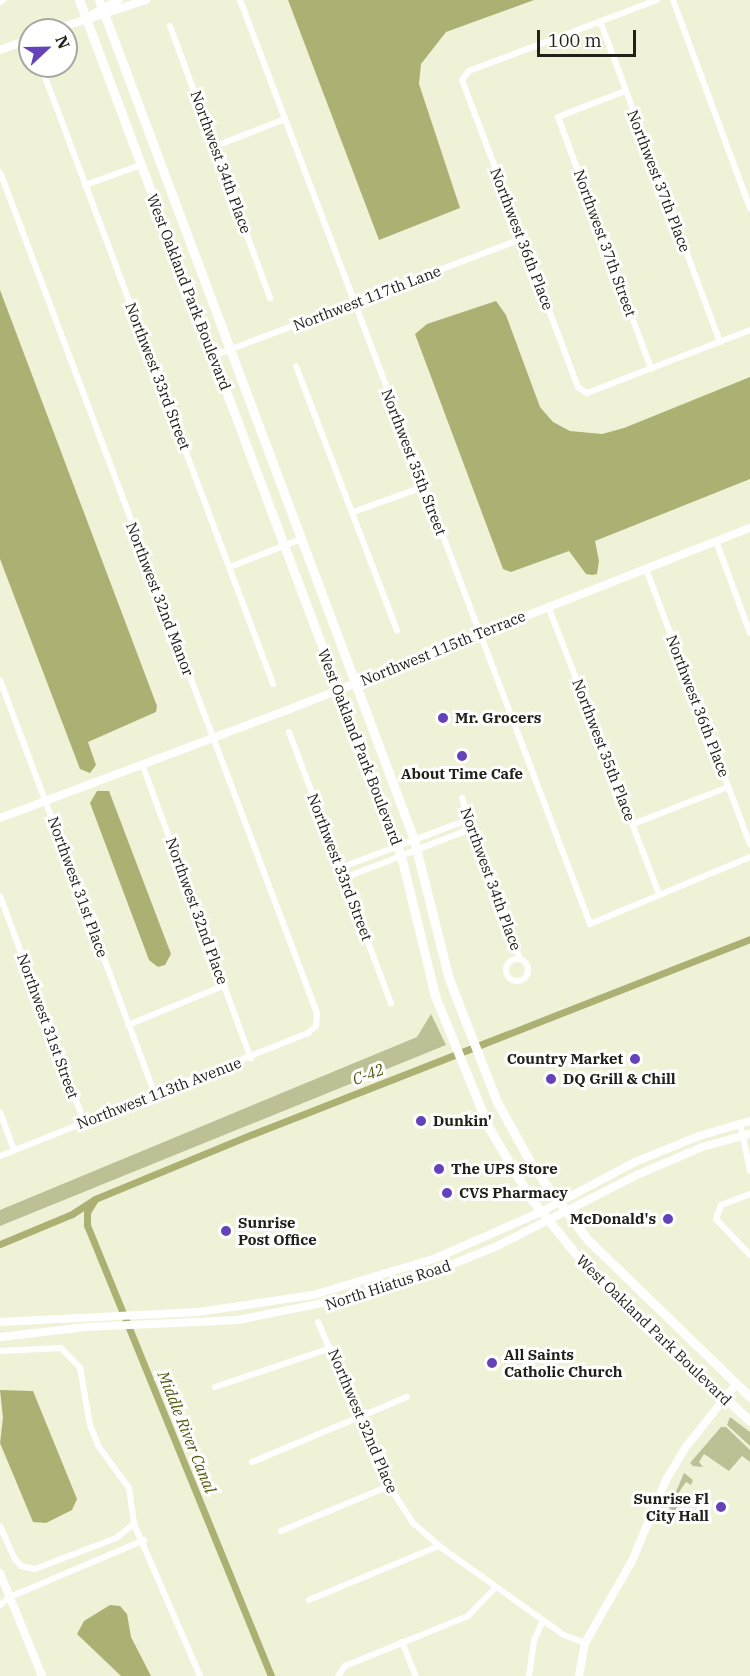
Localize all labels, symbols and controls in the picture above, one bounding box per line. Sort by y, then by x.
north arrow [18,18,78,78]
scale bar [540,18,639,56]
text: 100 m [548,29,602,52]
text: N [51,32,74,52]
street label: Northwest 34th Place [187,88,255,236]
street label: Northwest 37th Place [624,107,694,255]
street label: Northwest 36th Place [487,165,557,313]
street label: Northwest 37th Street [570,167,640,319]
street label: West Oakland Park Boulevard [143,191,235,393]
street label: Northwest 117th Lane [291,262,443,334]
street label: Northwest 33rd Street [122,300,194,452]
street label: Northwest 35th Street [378,386,450,538]
street label: Northwest 32nd Manor [122,520,198,678]
street label: Northwest 115th Terrace [358,607,528,689]
street label: Northwest 36th Place [663,632,733,780]
street label: West Oakland Park Boulevard [314,646,406,848]
street label: Northwest 35th Place [569,676,639,824]
place label: Mr. Grocers [455,709,541,727]
marker: Mr. Grocers [436,711,450,725]
marker: About Time Cafe [455,749,469,763]
place label: About Time Cafe [401,765,523,783]
street label: Northwest 33rd Street [304,791,376,943]
street label: Northwest 34th Place [457,805,525,953]
street label: Northwest 31st Place [44,814,112,960]
street label: Northwest 32nd Place [162,835,232,987]
street label: Northwest 31st Street [13,951,83,1101]
place label: Country Market [507,1050,623,1068]
marker: Country Market [628,1052,642,1066]
street label: Northwest 113th Avenue [74,1053,244,1133]
water label: C-42 [349,1059,387,1089]
place label: DQ Grill & Chill [563,1070,676,1088]
marker: DQ Grill & Chill [544,1072,558,1086]
place label: Dunkin' [433,1112,492,1130]
marker: Dunkin' [414,1114,428,1128]
place label: The UPS Store [451,1160,558,1178]
marker: The UPS Store [432,1162,446,1176]
place label: CVS Pharmacy [459,1184,568,1202]
marker: CVS Pharmacy [440,1186,454,1200]
place label: McDonald's [570,1210,656,1228]
marker: McDonald's [661,1212,675,1226]
place label: Sunrise Post Office [238,1213,317,1248]
marker: Sunrise Post Office [219,1224,233,1238]
street label: West Oakland Park Boulevard [573,1251,735,1409]
street label: North Hiatus Road [323,1256,453,1314]
place label: All Saints Catholic Church [504,1345,623,1380]
street label: Northwest 32nd Place [324,1346,402,1496]
marker: All Saints Catholic Church [485,1356,499,1370]
water label: Middle River Canal [154,1368,220,1496]
place label: Sunrise Fl City Hall [633,1489,709,1524]
marker: Sunrise Fl City Hall [714,1500,728,1514]

